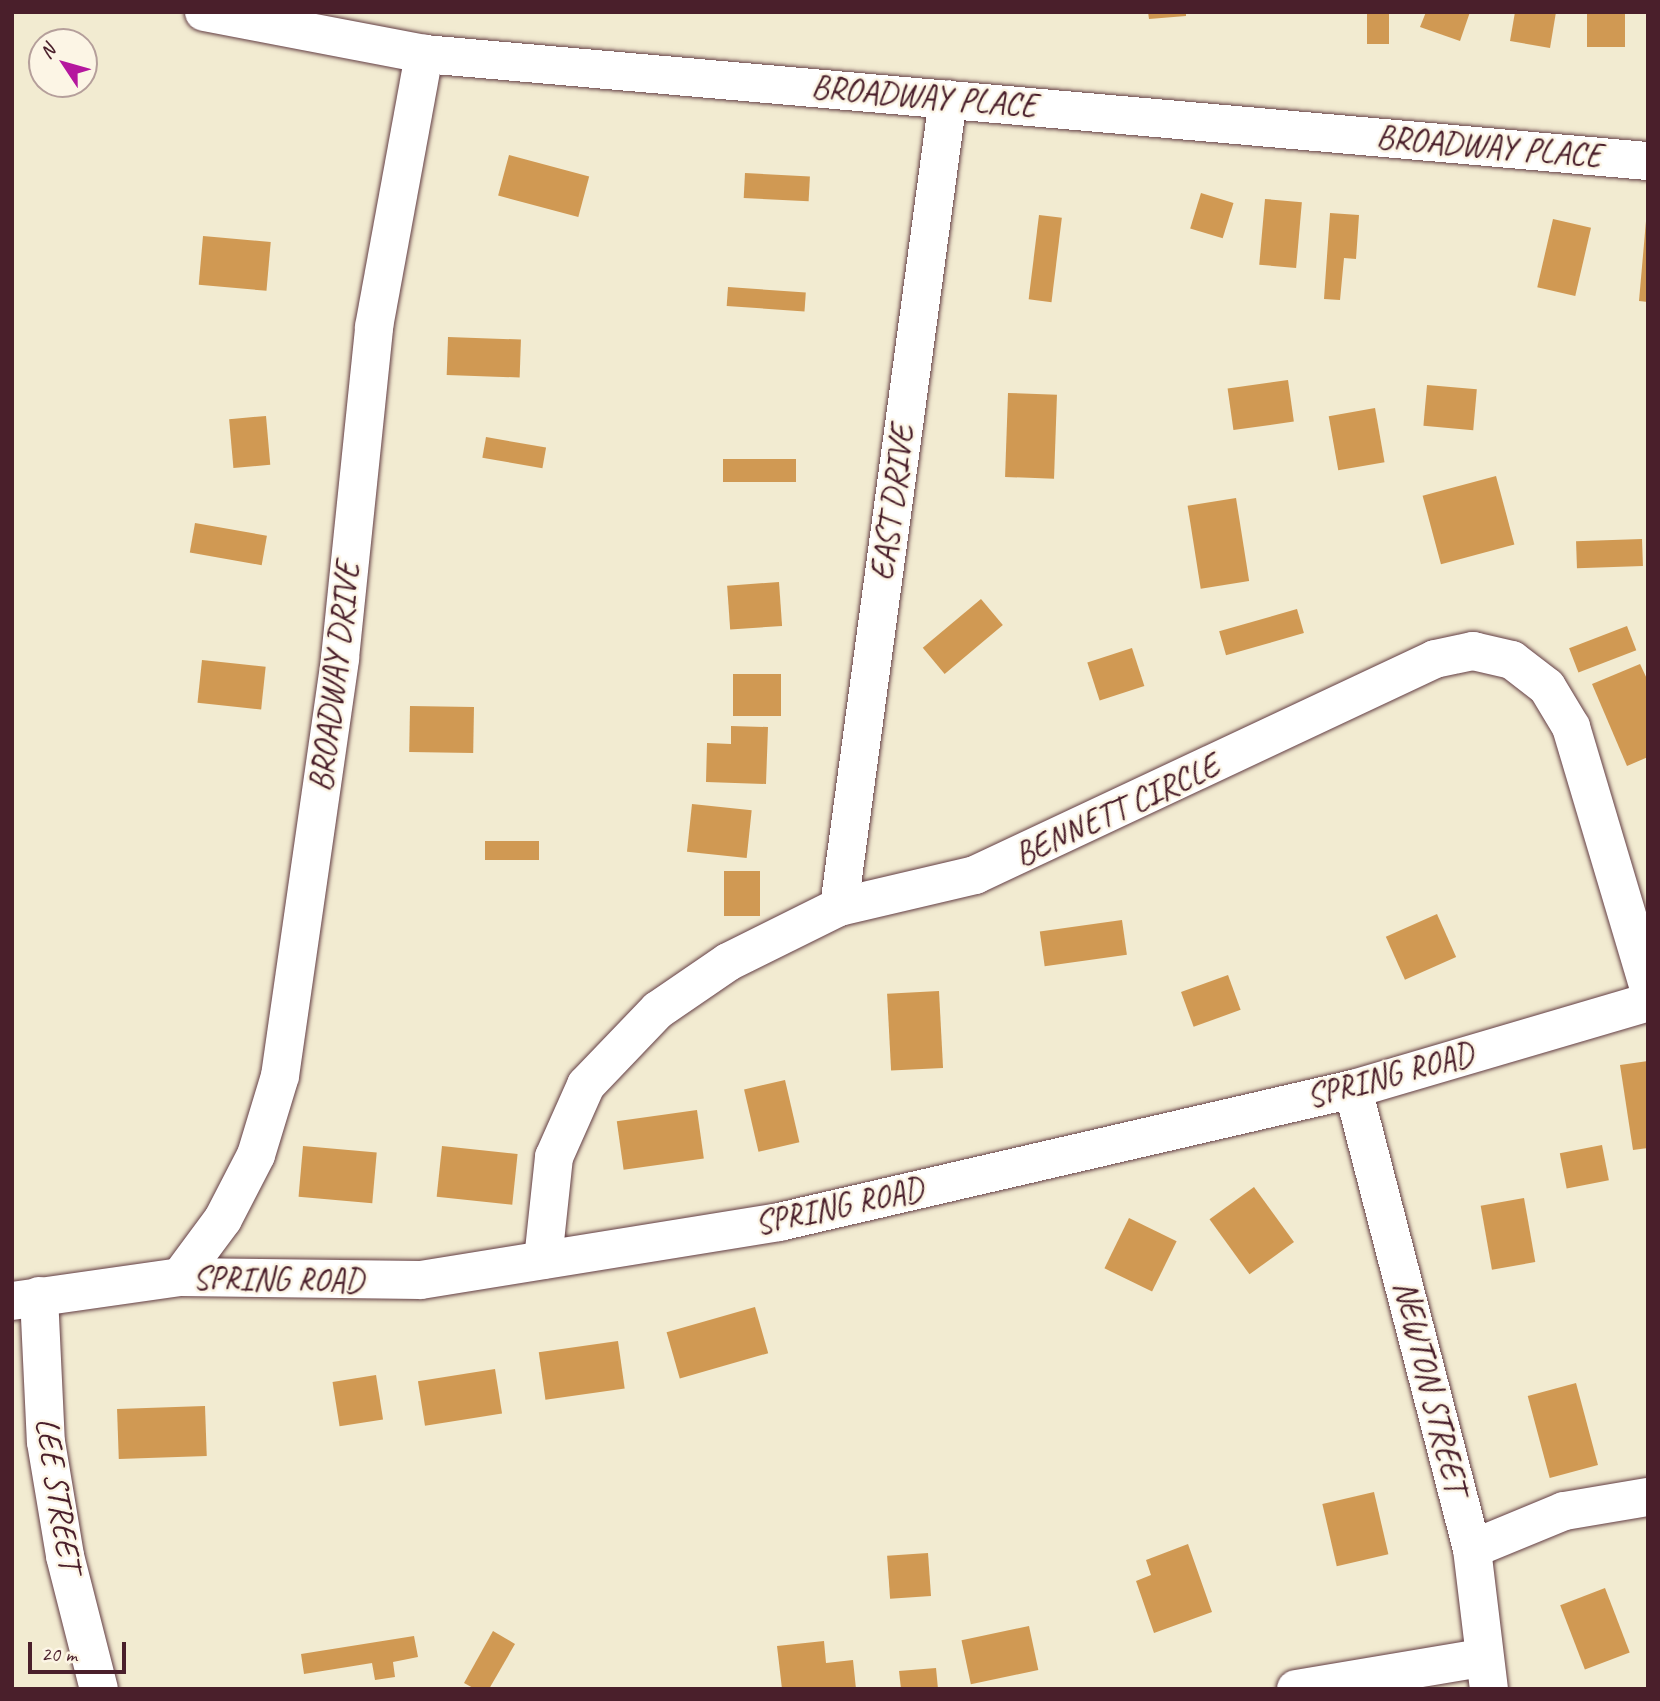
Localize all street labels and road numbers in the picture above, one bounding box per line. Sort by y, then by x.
street label: BROADWAY PLACE [809,67,1039,127]
street label: BROADWAY PLACE [1374,117,1604,177]
street label: EAST DRIVE [863,423,923,583]
street label: BROADWAY DRIVE [301,560,369,794]
street label: BENNETT CIRCLE [1009,747,1225,875]
street label: SPRING ROAD [1301,1034,1479,1118]
street label: SPRING ROAD [750,1170,928,1244]
street label: SPRING ROAD [191,1259,365,1301]
street label: NEWTON STREET [1385,1277,1475,1497]
street label: LEE STREET [26,1415,90,1573]

